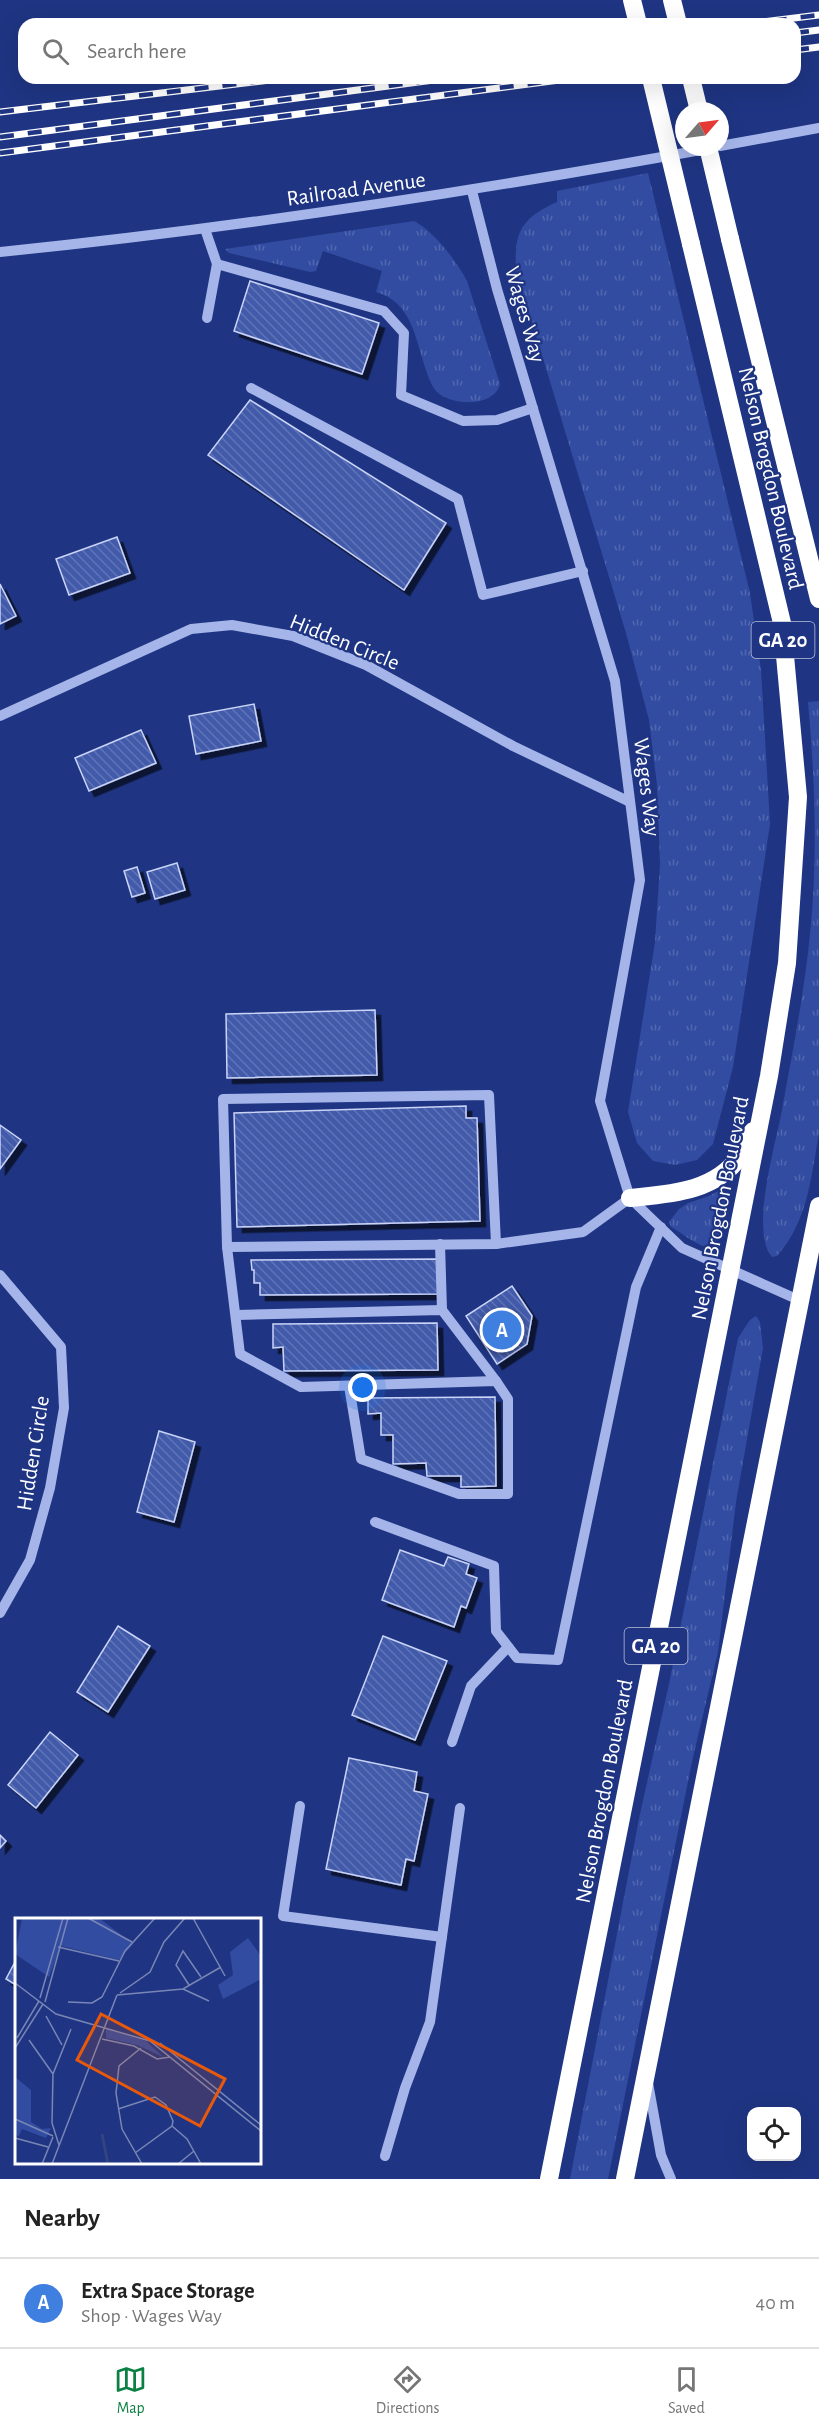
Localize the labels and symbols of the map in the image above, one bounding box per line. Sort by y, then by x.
north arrow [675,102,729,156]
street label: Railroad Avenue [285,168,427,210]
street label: Wages Way [501,264,549,365]
street label: Nelson Brogdon Boulevard [735,365,807,592]
street label: Hidden Circle [287,610,403,674]
road number: GA 20 [752,622,814,658]
street label: Wages Way [630,737,664,838]
street label: Nelson Brogdon Boulevard [687,1094,752,1322]
pin: A [482,1308,522,1352]
your location [348,1373,377,1402]
street label: Hidden Circle [13,1394,53,1512]
road number: GA 20 [624,1628,688,1664]
street label: Nelson Brogdon Boulevard [571,1677,636,1905]
inset map [15,1918,261,2164]

